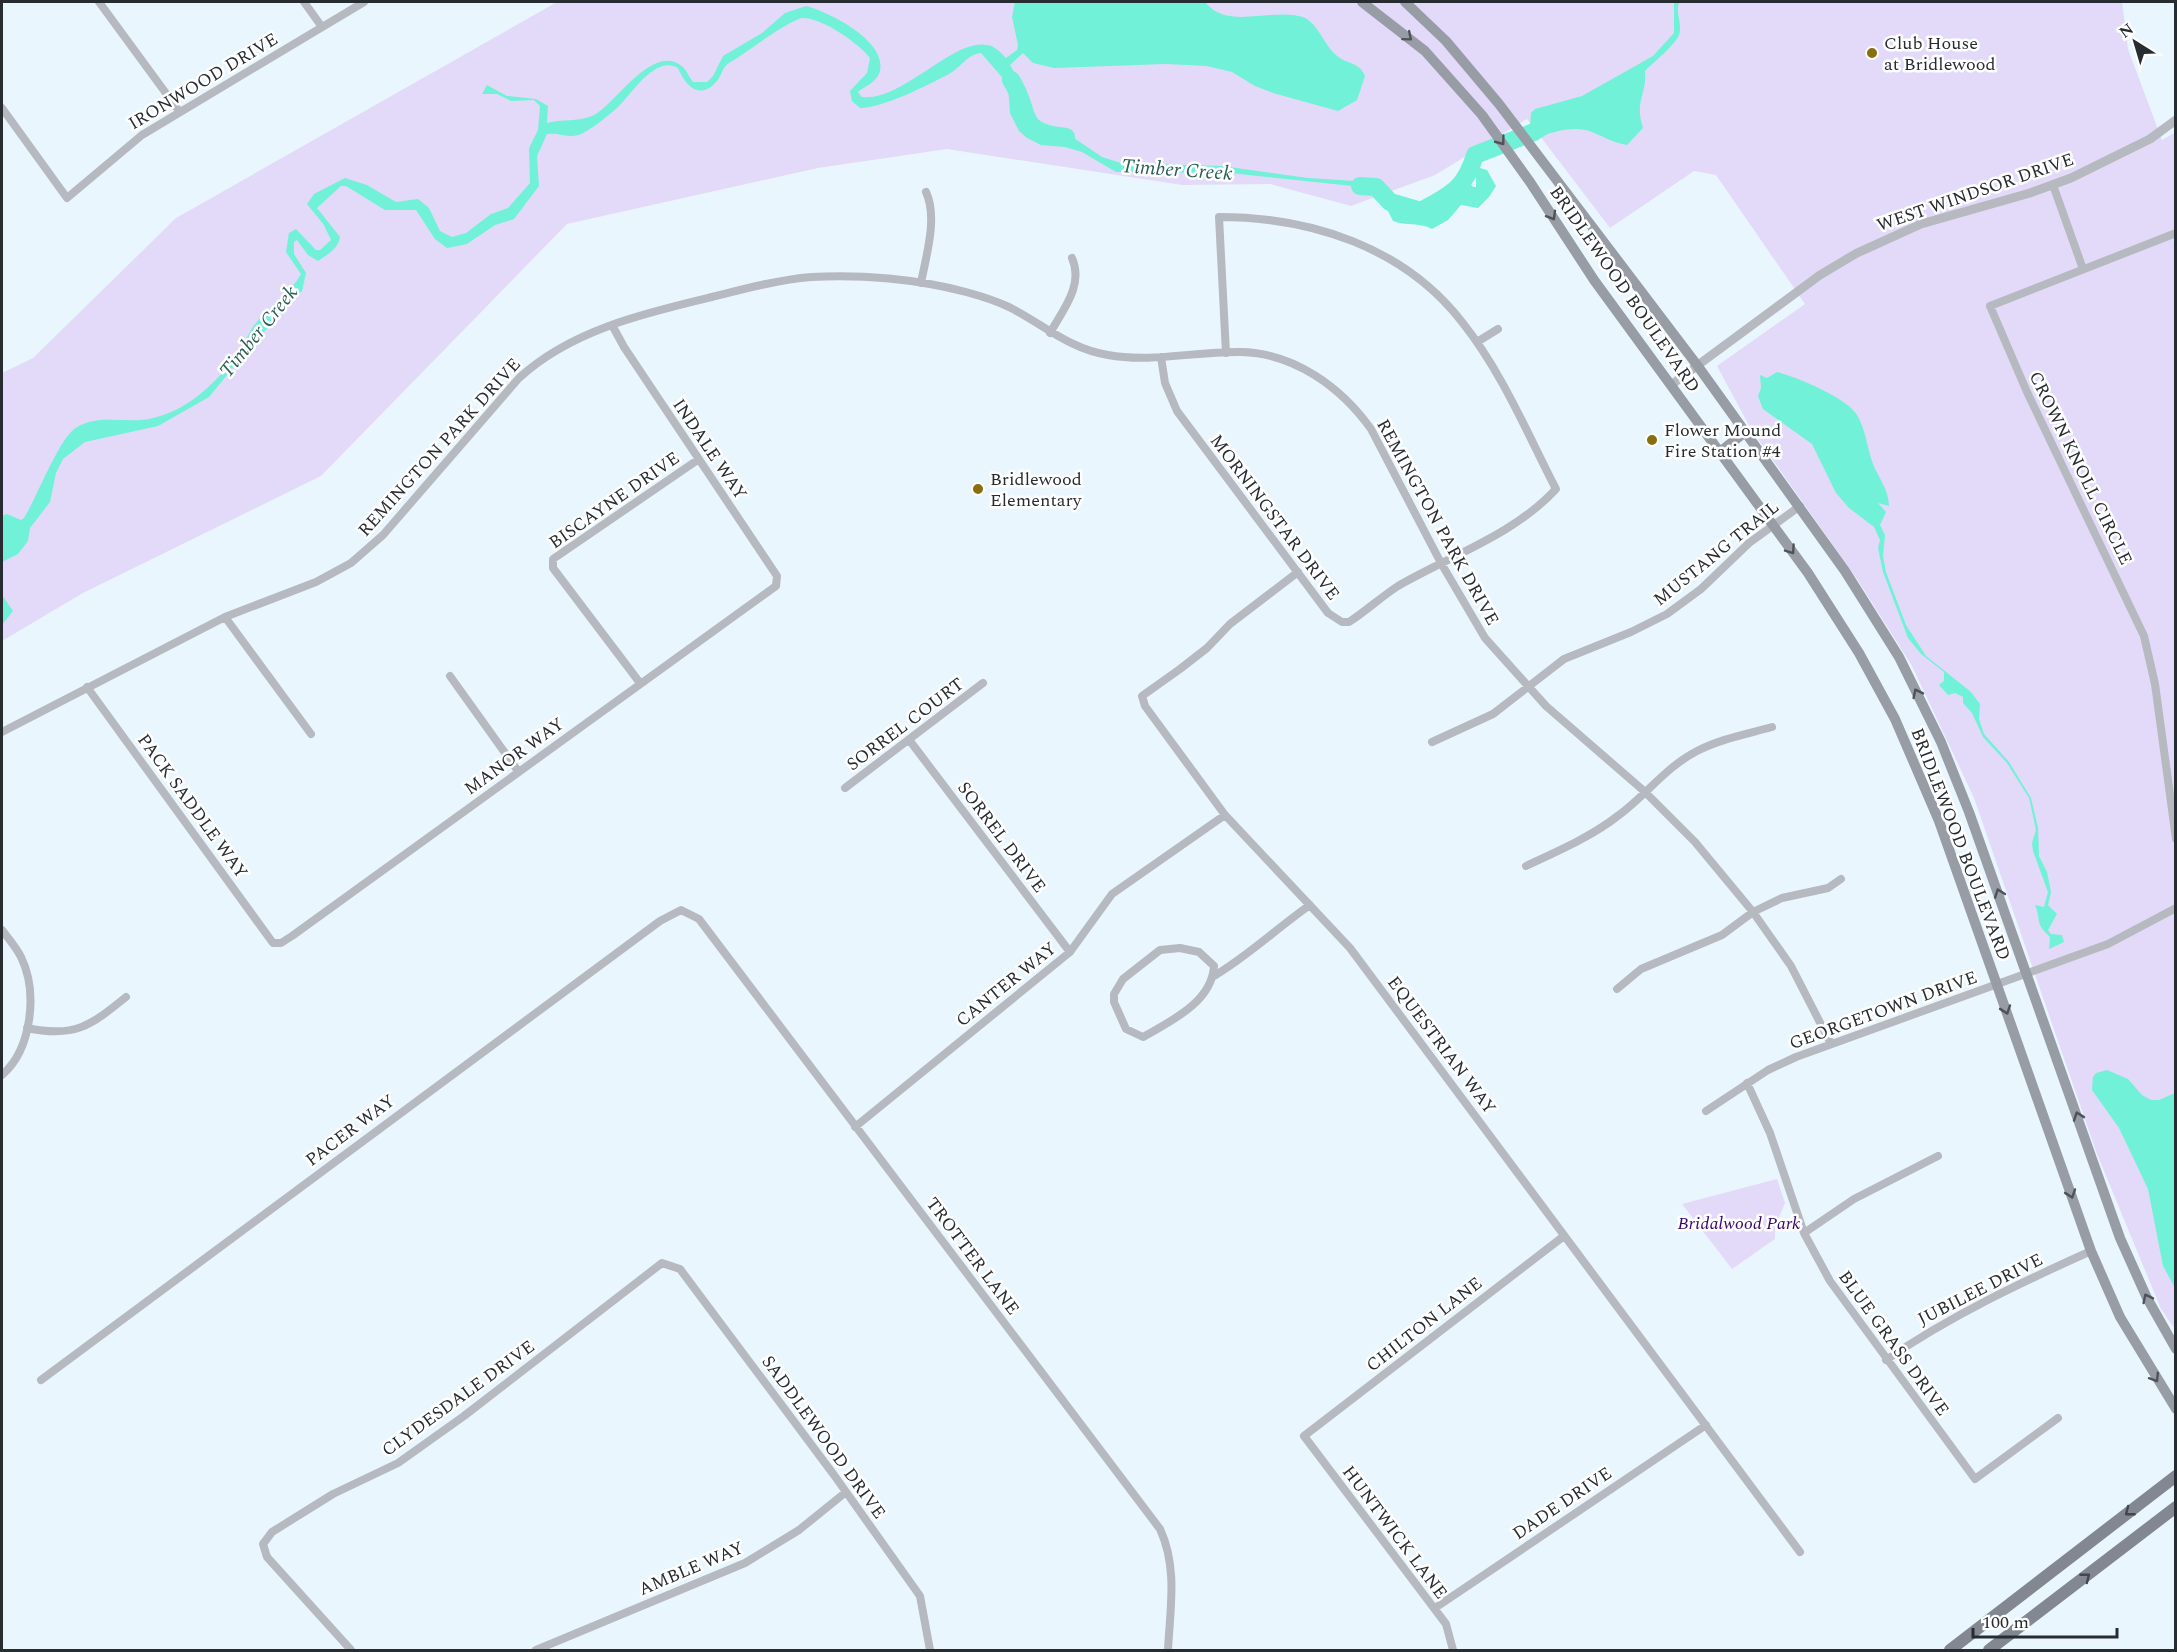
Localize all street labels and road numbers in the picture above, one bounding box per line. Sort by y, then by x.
street label: IRONWOOD DRIVE [123,26,283,137]
street label: WEST WINDSOR DRIVE [1873,146,2077,239]
street label: BRIDLEWOOD BOULEVARD [1543,180,1707,398]
street label: REMINGTON PARK DRIVE [352,352,527,543]
street label: CROWN KNOLL CIRCLE [2022,367,2139,570]
street label: INDALE WAY [666,393,754,506]
street label: REMINGTON PARK DRIVE [1369,414,1506,630]
street label: MORNINGSTAR DRIVE [1203,429,1346,606]
street label: BISCAYNE DRIVE [543,445,685,556]
street label: MUSTANG TRAIL [1648,494,1785,613]
street label: SORREL COURT [841,671,970,778]
street label: MANOR WAY [459,711,570,802]
street label: BRIDLEWOOD BOULEVARD [1904,724,2017,964]
street label: PACK SADDLE WAY [131,728,255,885]
street label: SORREL DRIVE [951,776,1053,899]
street label: CANTER WAY [950,935,1063,1034]
street label: GEORGETOWN DRIVE [1785,964,1981,1057]
street label: EQUESTRIAN WAY [1380,970,1503,1120]
street label: PACER WAY [300,1088,401,1173]
street label: TROTTER LANE [919,1192,1026,1321]
street label: JUBILEE DRIVE [1913,1246,2048,1333]
street label: BLUE GRASS DRIVE [1831,1265,1956,1422]
street label: CHILTON LANE [1360,1270,1488,1378]
street label: CLYDESDALE DRIVE [376,1334,541,1463]
street label: SADDLEWOOD DRIVE [755,1350,892,1525]
street label: HUNTWICK LANE [1335,1460,1454,1605]
street label: DADE DRIVE [1507,1460,1618,1547]
street label: AMBLE WAY [634,1534,748,1603]

